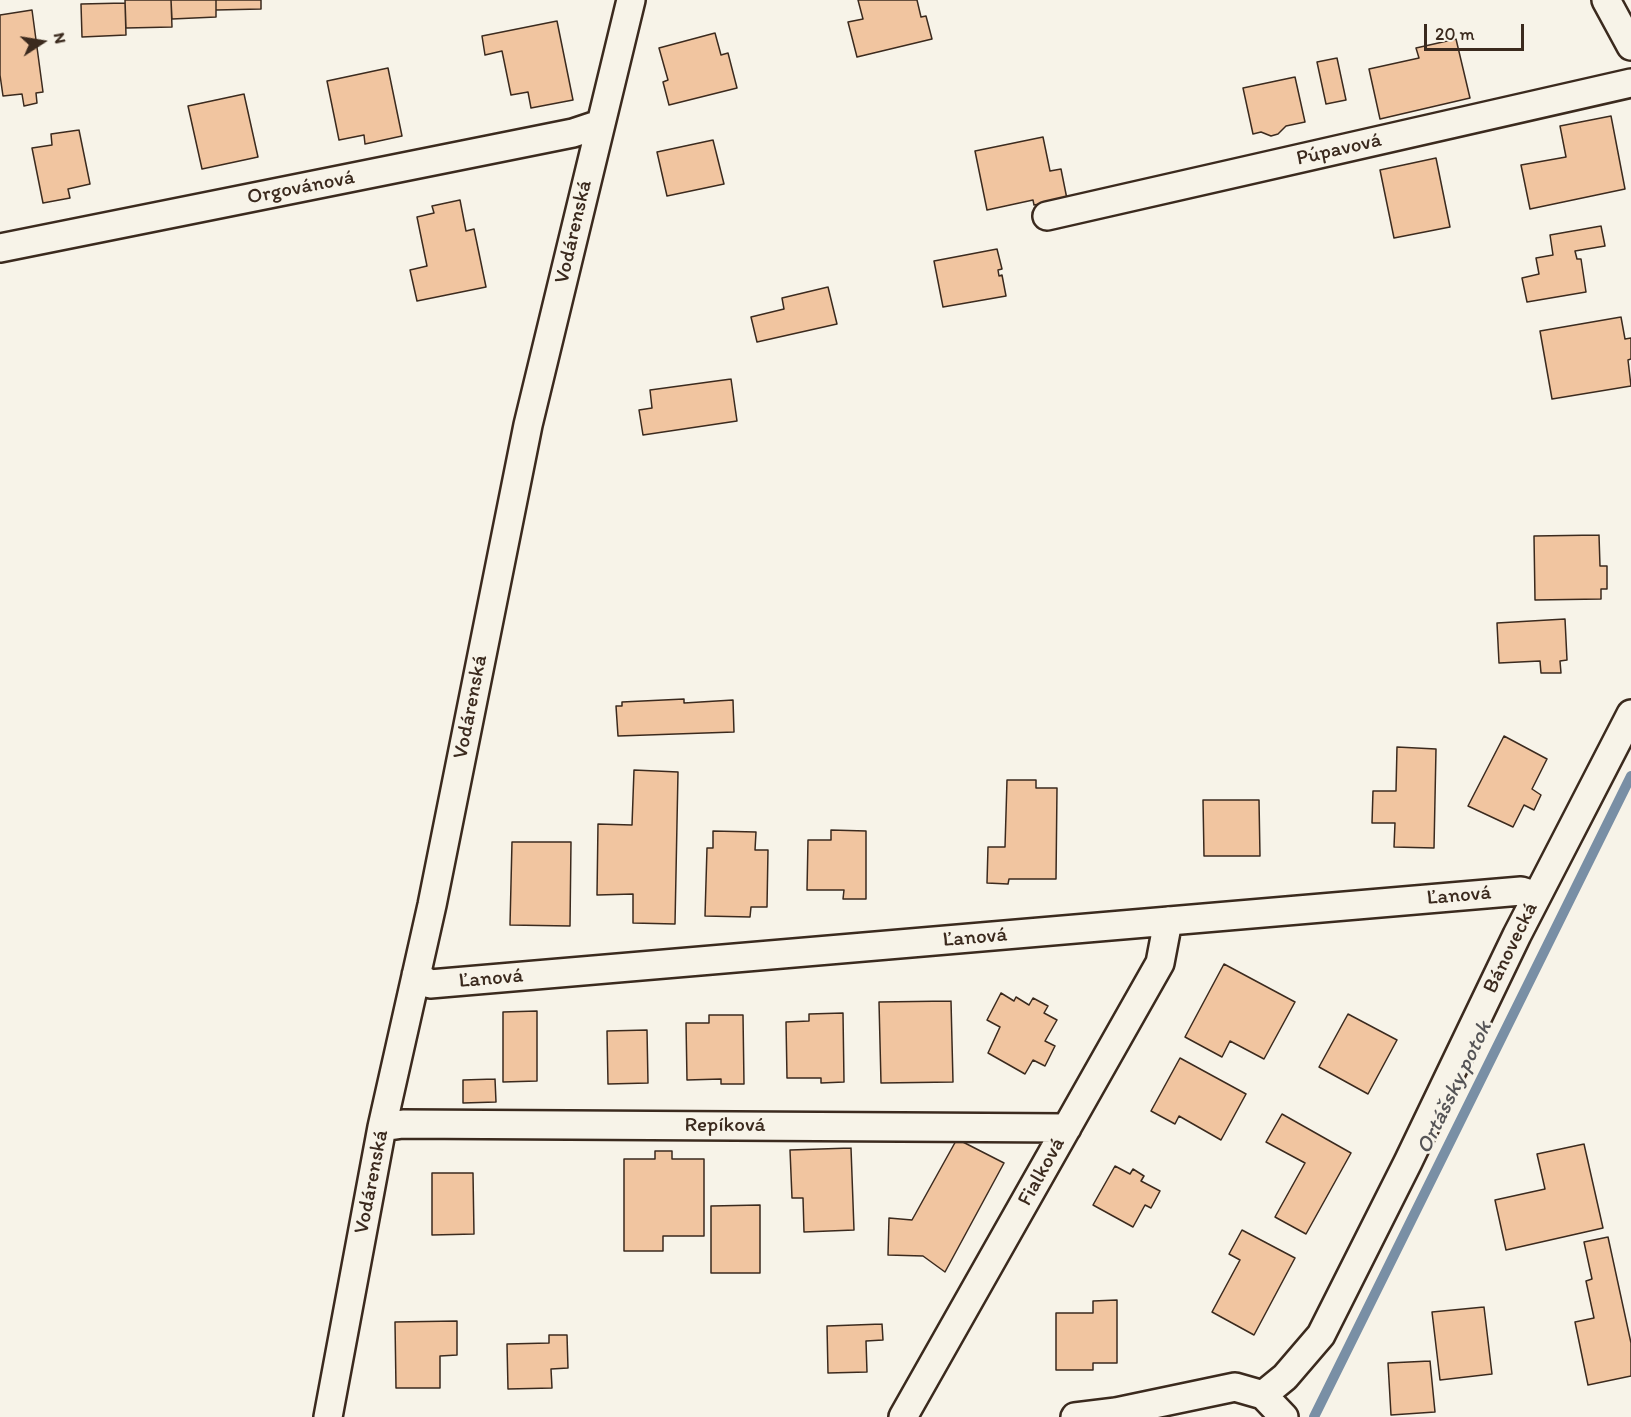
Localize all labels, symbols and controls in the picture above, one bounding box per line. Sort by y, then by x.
north arrow [12,12,72,72]
scale bar [1427,12,1528,50]
text: 20 m [1435,23,1475,45]
text: N [50,31,71,45]
street label: Púpavová [1294,128,1384,172]
street label: Orgovánová [245,165,357,211]
street label: Vodárenská [550,178,598,286]
street label: Vodárenská [449,653,493,761]
street label: Ľanová [1426,881,1492,911]
street label: Bánovecká [1478,898,1544,998]
street label: Ľanová [942,923,1008,953]
street label: Ľanová [458,964,524,994]
water label: Ortášsky potok [1411,1017,1499,1159]
street label: Repíková [684,1113,766,1139]
street label: Vodárenská [350,1128,394,1236]
street label: Fialková [1013,1133,1071,1211]

